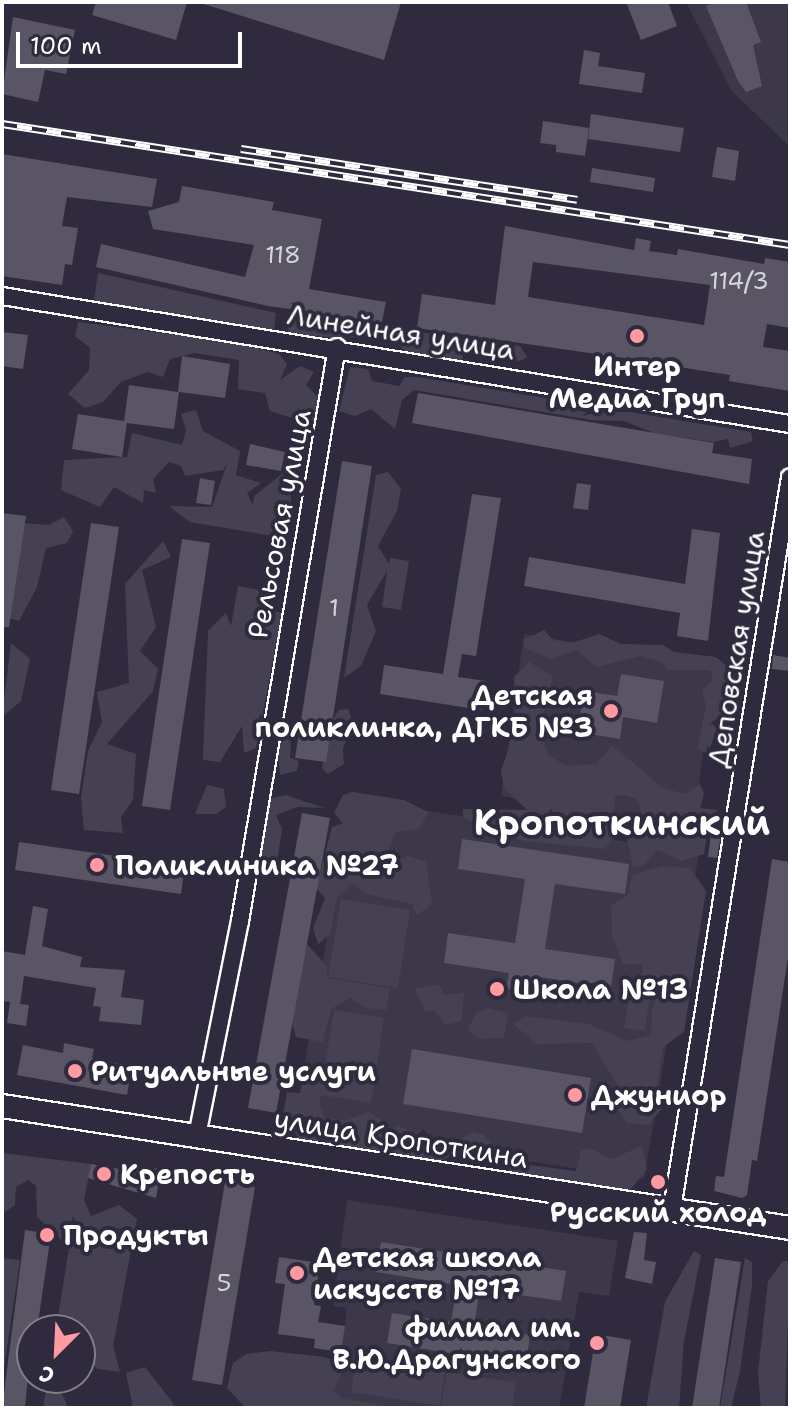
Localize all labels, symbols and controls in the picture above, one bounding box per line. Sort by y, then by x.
scale bar [20,16,246,66]
text: 100 m [30,30,102,62]
house number: 118 [265,242,301,270]
house number: 114/3 [709,268,769,296]
street label: Линейная улица [285,297,517,367]
marker: Интер Медиа Груп [628,327,646,345]
place label: Интер Медиа Груп [549,349,725,415]
street label: Рельсовая улица [240,407,318,641]
street label: Деповская улица [701,528,771,770]
house number: 1 [329,595,339,623]
place label: Детская поликлинка, ДГКБ №3 [254,678,593,744]
marker: Детская поликлинка, ДГКБ №3 [600,700,622,722]
district label: Кропоткинский [474,801,770,845]
place label: Поликлиника №27 [115,848,399,882]
marker: Поликлиника №27 [86,854,108,876]
place label: Школа №13 [513,972,688,1006]
marker: Школа №13 [488,980,506,998]
place label: Ритуальные услуги [91,1054,376,1088]
marker: Ритуальные услуги [66,1062,84,1080]
place label: Джуниор [591,1078,726,1112]
marker: Джуниор [566,1086,584,1104]
street label: улица Кропоткина [272,1101,530,1175]
place label: Крепость [120,1157,255,1191]
marker: Крепость [95,1165,113,1183]
marker: Русский холод [649,1173,667,1191]
place label: Русский холод [550,1195,766,1229]
place label: Продукты [63,1218,209,1252]
marker: Продукты [38,1226,56,1244]
place label: Детская школа искусств №17 [313,1240,541,1306]
marker: Детская школа искусств №17 [288,1264,306,1282]
house number: 5 [217,1270,231,1298]
place label: филиал им. В.Ю.Драгунского [333,1310,581,1376]
north arrow [16,1314,96,1394]
marker: филиал им. В.Ю.Драгунского [588,1334,606,1352]
text: С [35,1359,59,1391]

